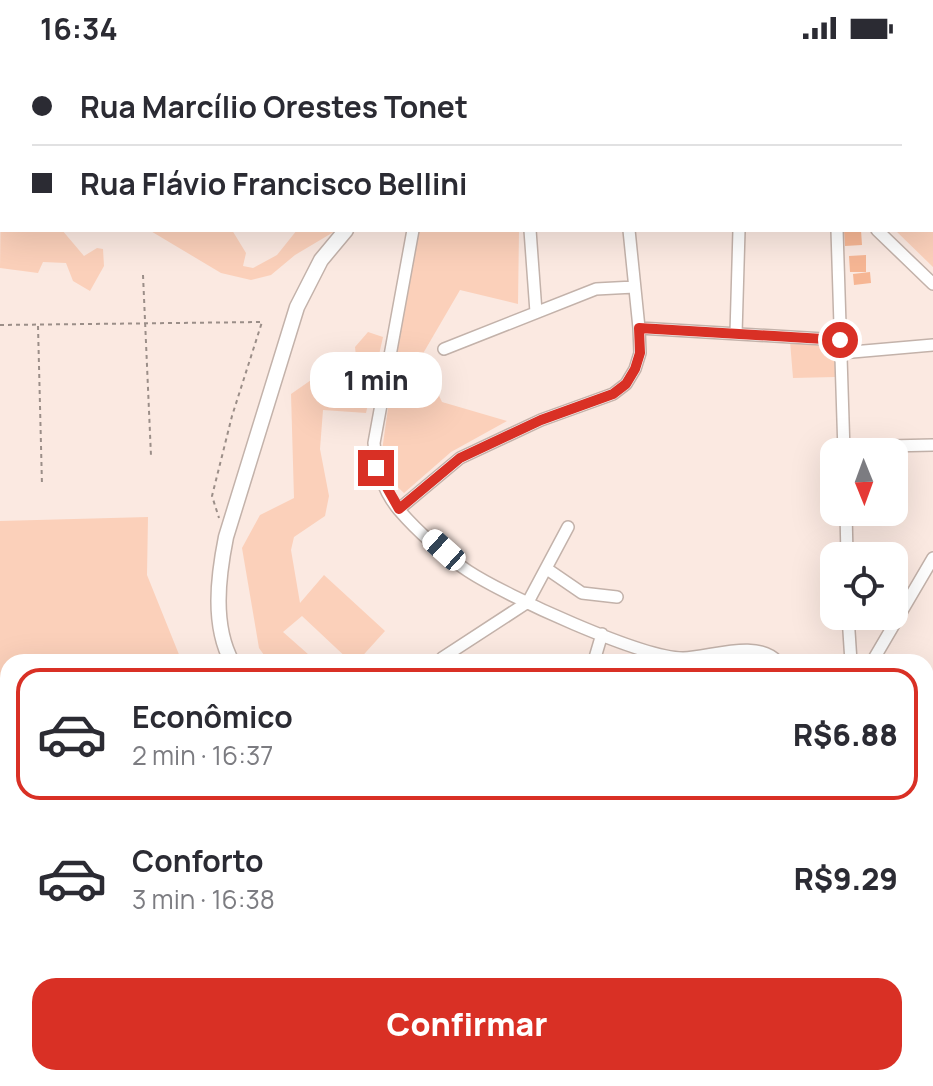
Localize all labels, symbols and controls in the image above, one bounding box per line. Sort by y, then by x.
text: 16:34 [40,8,118,49]
text: Rua Marcílio Orestes Tonet [80,86,468,127]
text: Rua Flávio Francisco Bellini [80,163,468,204]
route start [822,322,858,358]
callout: 1 min [310,352,442,408]
text: 1 min [343,362,409,398]
north arrow [820,438,908,526]
map controls [820,438,908,630]
route end [358,450,394,486]
car [418,525,470,575]
button: locate [820,542,908,630]
text: Econômico [132,696,293,737]
icon: car [36,698,108,770]
text: R$6.88 [793,714,898,755]
text: 2 min · 16:37 [132,737,273,773]
text: Conforto [132,840,263,881]
icon: car [36,842,108,914]
text: R$9.29 [794,858,898,899]
text: 3 min · 16:38 [132,881,275,917]
button: Confirmar [32,978,902,1070]

